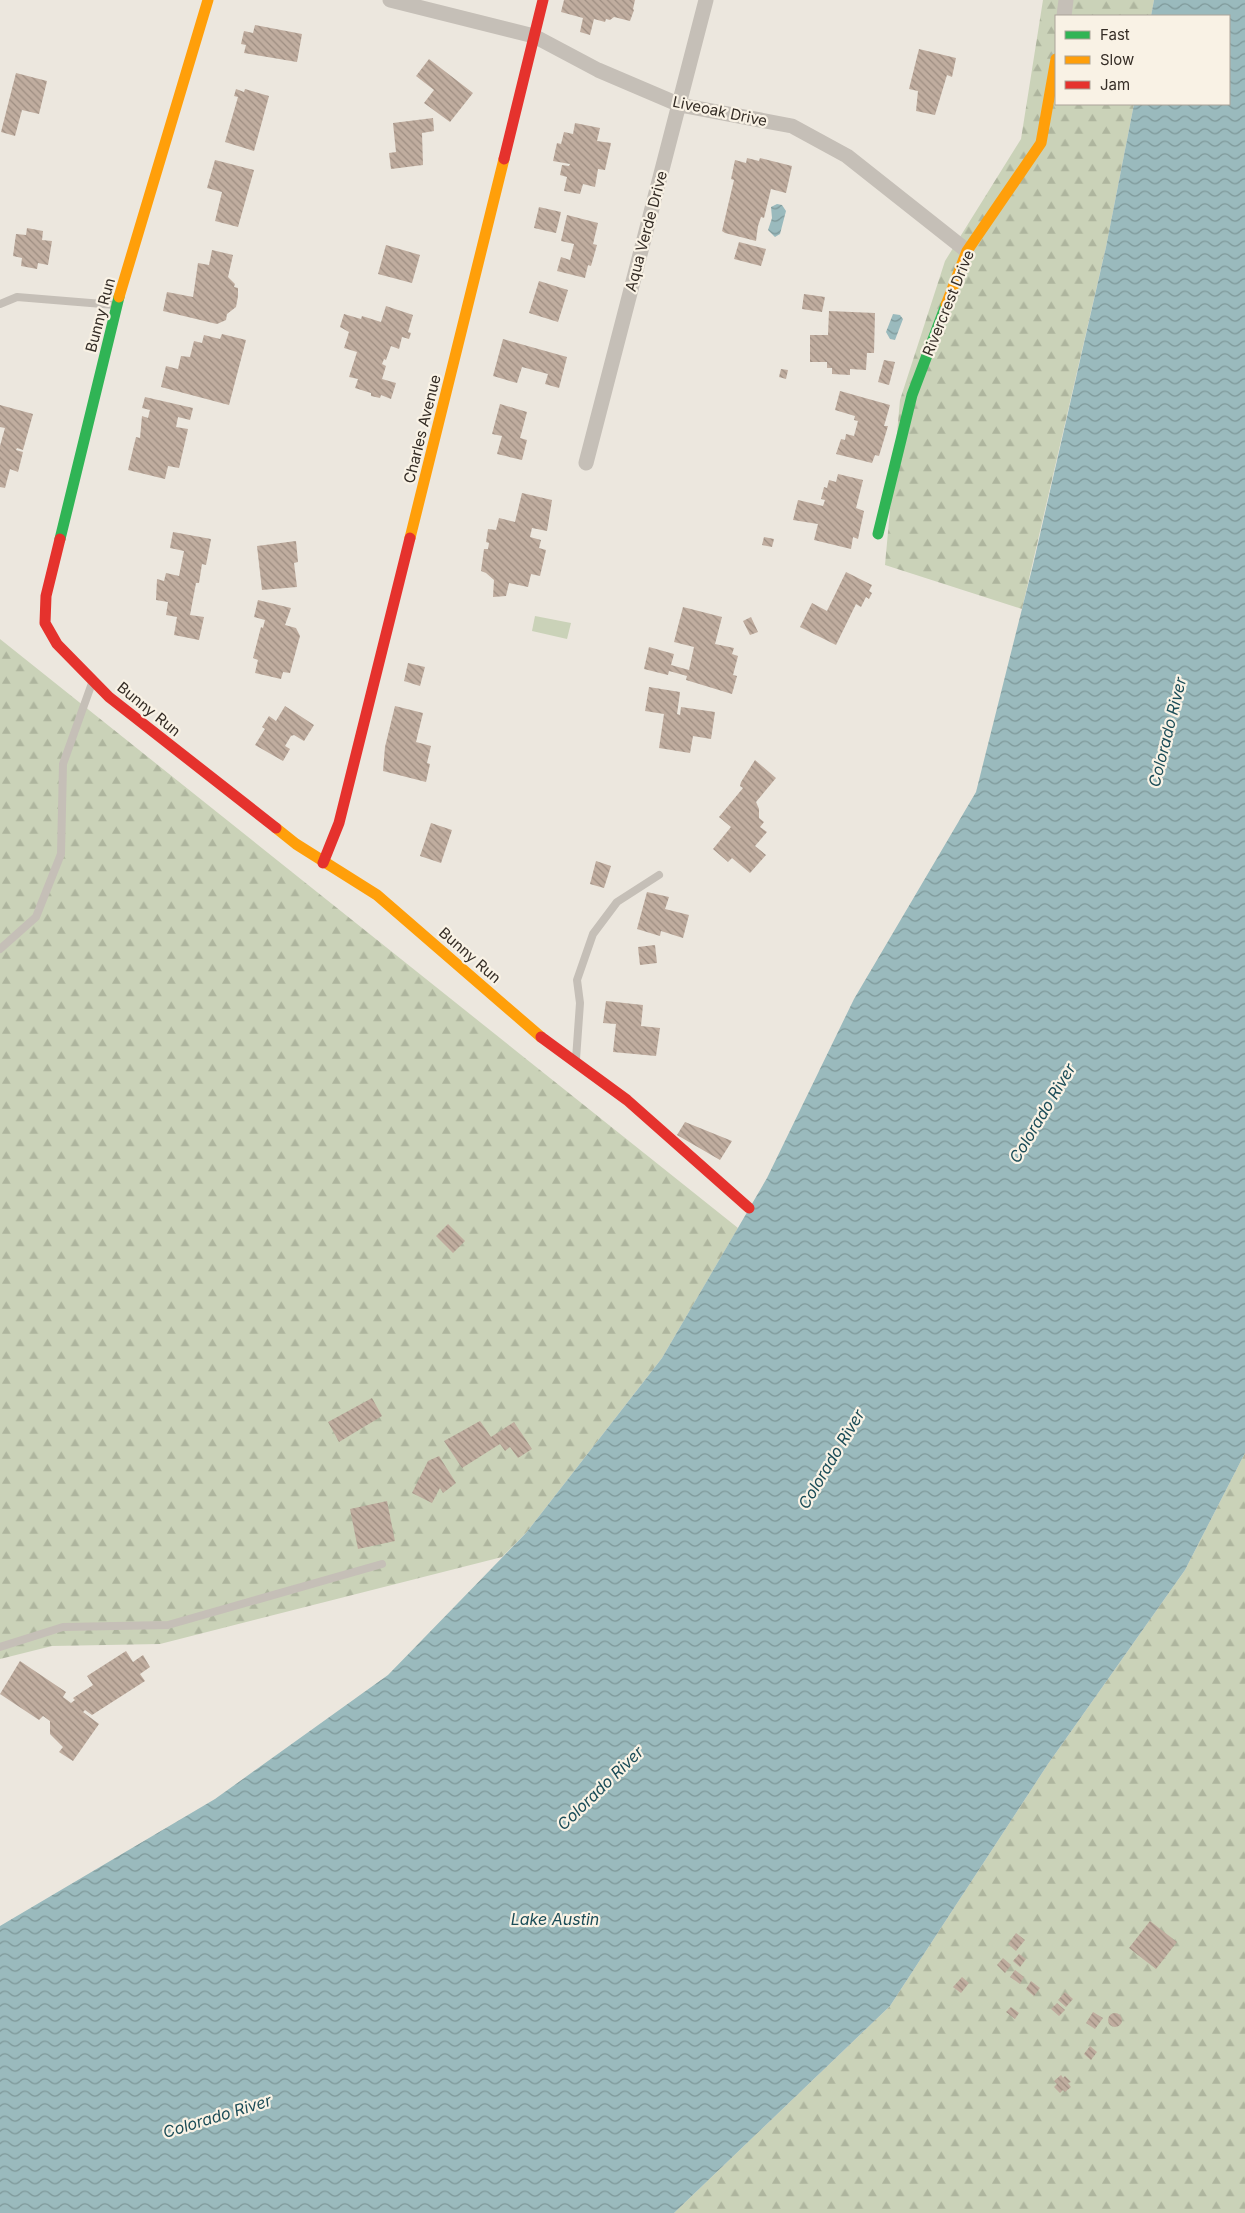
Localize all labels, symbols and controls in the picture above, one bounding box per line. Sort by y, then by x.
legend [1055,15,1230,105]
text: Fast [1100,25,1130,44]
text: Slow [1100,50,1134,69]
text: Jam [1100,75,1130,94]
street label: Liveoak Drive [671,92,769,130]
street label: Aqua Verde Drive [621,169,671,293]
street label: Rivercrest Drive [918,247,978,359]
street label: Bunny Run [81,276,119,354]
street label: Charles Avenue [399,373,445,485]
water label: Colorado River [1144,674,1191,789]
street label: Bunny Run [113,678,185,740]
street label: Bunny Run [435,923,505,987]
water label: Colorado River [1004,1059,1080,1166]
water label: Colorado River [793,1405,869,1512]
water label: Colorado River [553,1741,648,1834]
water label: Lake Austin [511,1909,599,1929]
water label: Colorado River [160,2090,275,2142]

